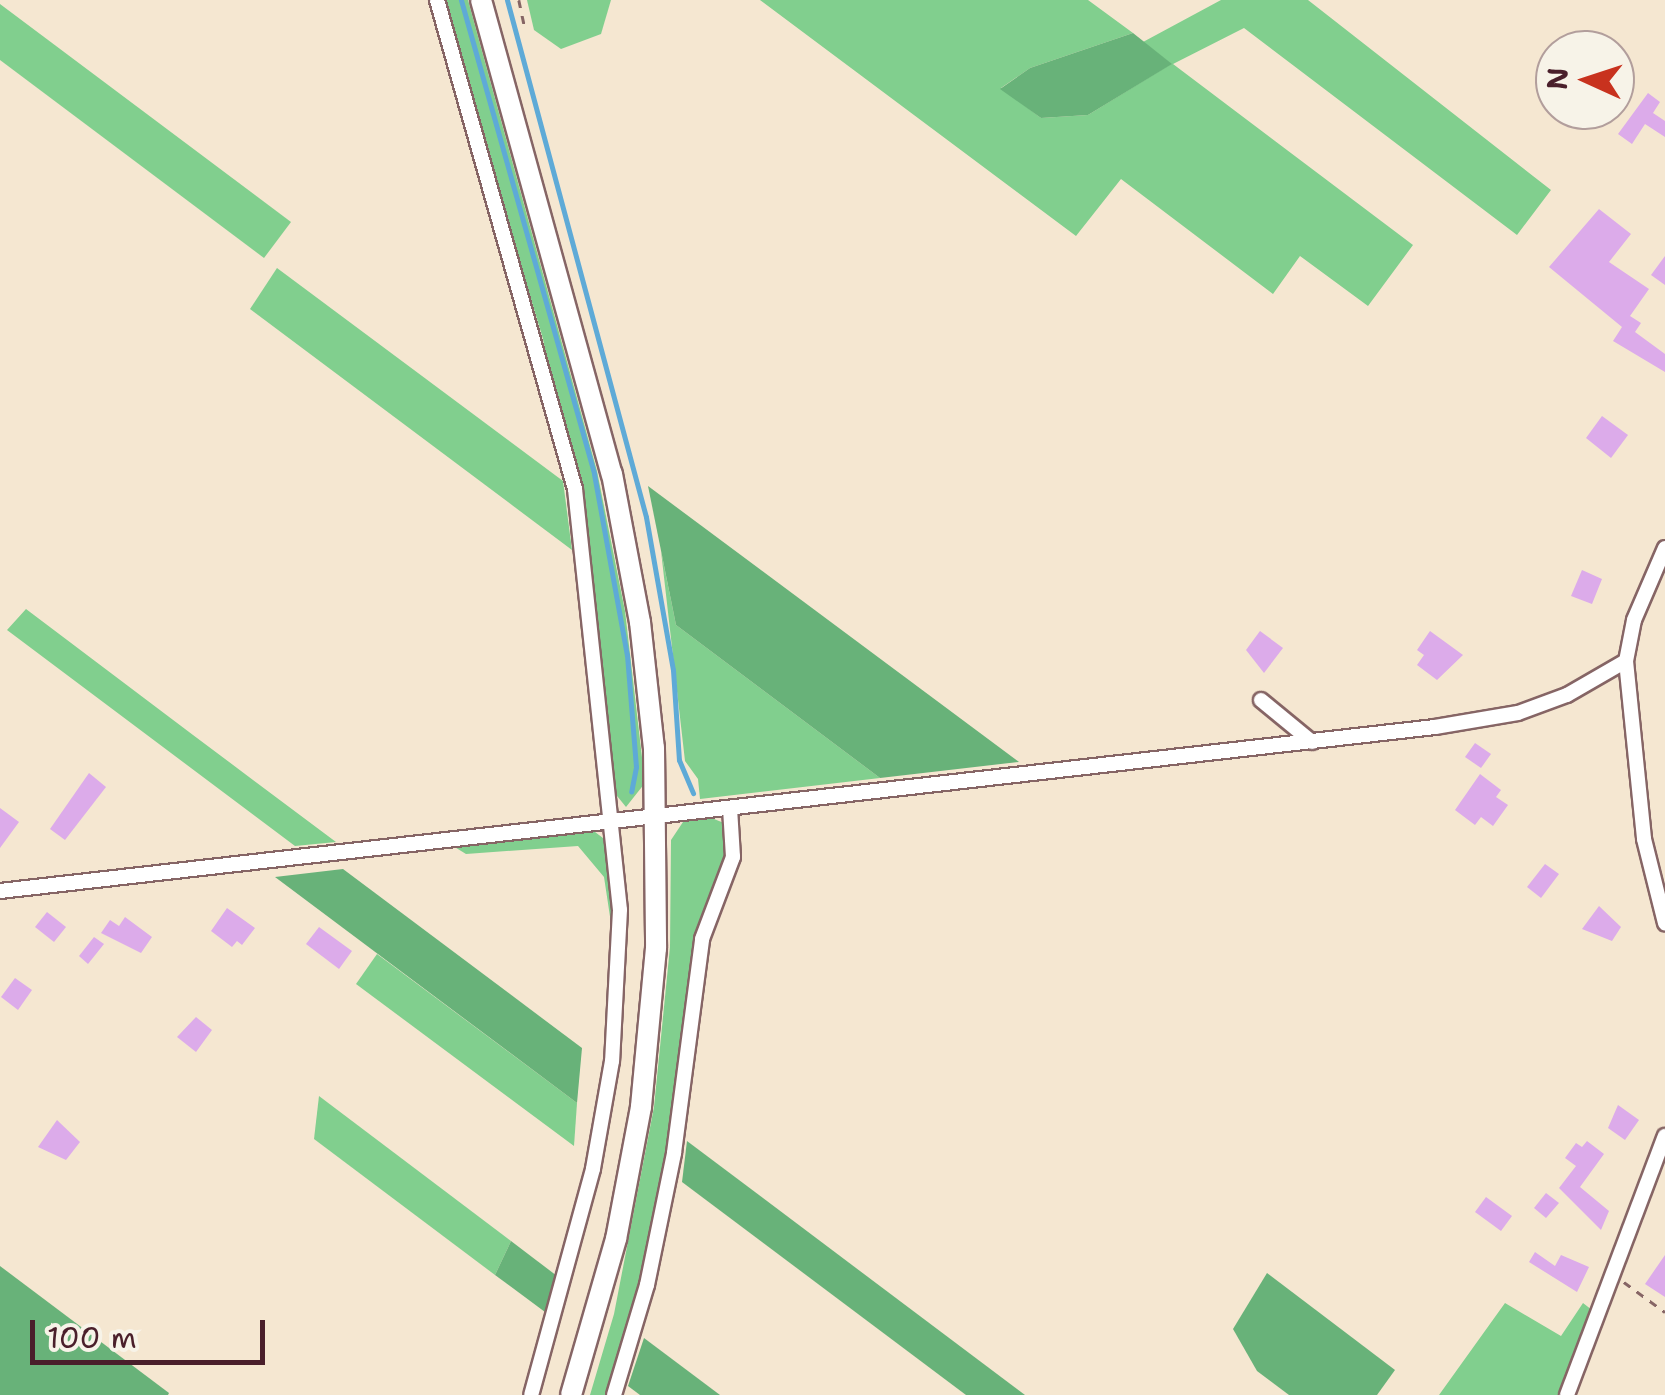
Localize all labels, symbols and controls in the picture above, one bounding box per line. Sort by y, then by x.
north arrow [1535,30,1635,130]
text: N [1537,66,1577,91]
scale bar [35,1300,270,1362]
text: 100 m [47,1317,137,1358]

